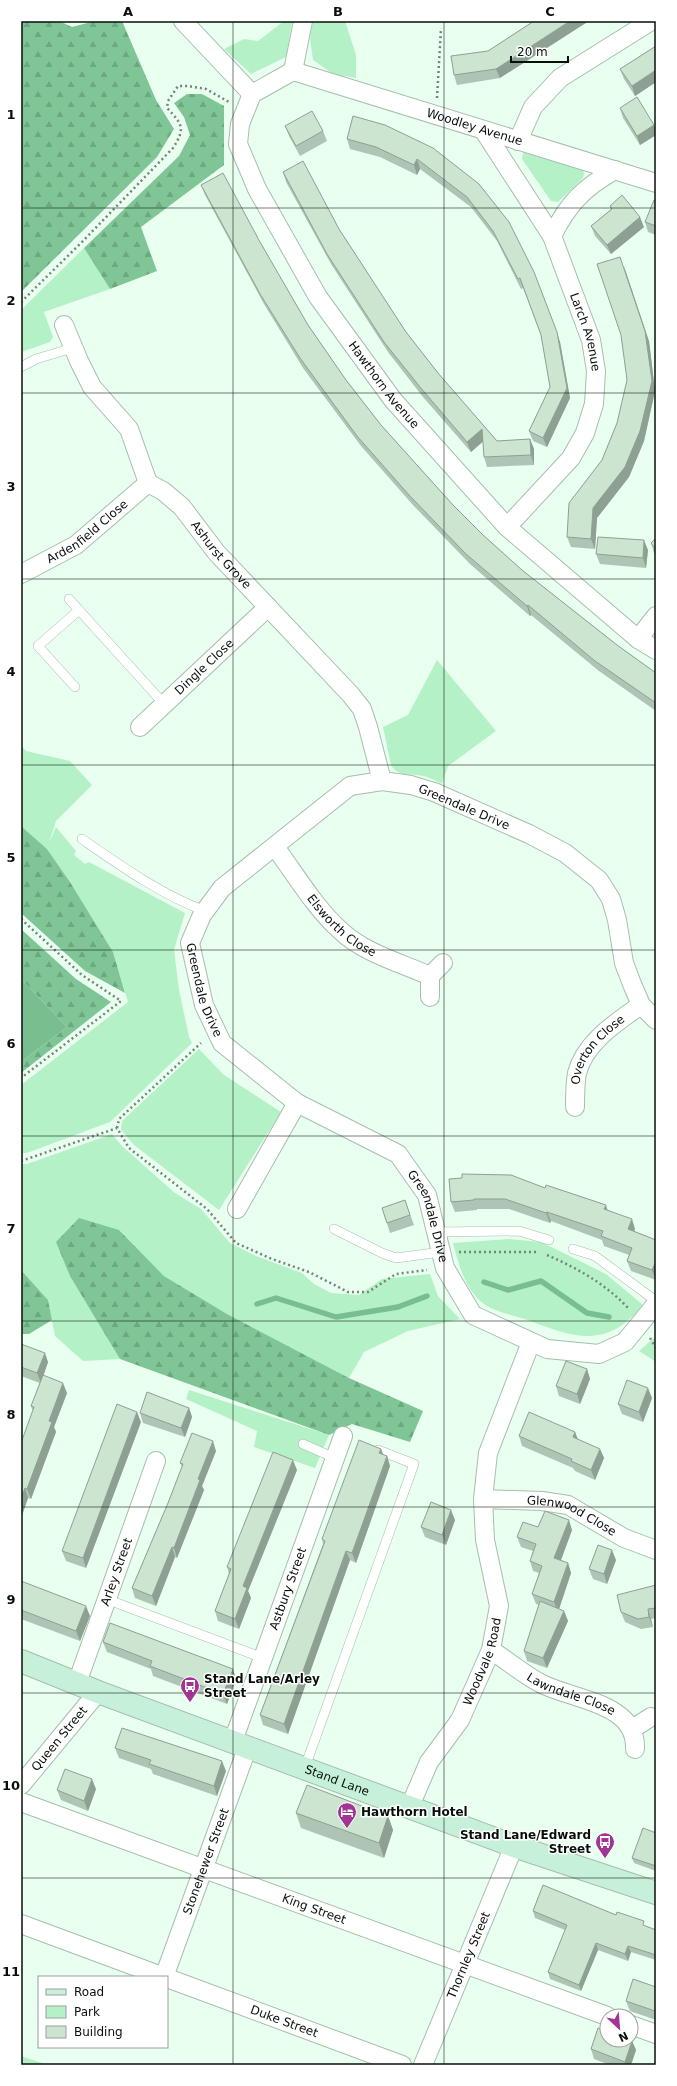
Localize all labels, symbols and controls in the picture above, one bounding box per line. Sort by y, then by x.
text: A [123,4,133,19]
text: B [333,4,343,19]
text: C [545,4,555,19]
scale bar [511,38,568,64]
text: 20 m [517,45,548,59]
street label: Woodley Avenue [425,106,524,148]
text: 1 [6,107,16,122]
street label: Larch Avenue [567,291,603,372]
text: 2 [6,293,16,308]
street label: Hawthorn Avenue [346,338,422,431]
text: 3 [6,479,16,494]
street label: Ardenfield Close [44,497,130,566]
street label: Ashurst Grove [188,518,254,592]
street label: Dingle Close [172,636,236,698]
text: 4 [6,664,16,679]
street label: Greendale Drive [416,781,512,833]
text: 5 [6,850,16,865]
street label: Elsworth Close [304,892,378,960]
street label: Greendale Drive [183,942,225,1039]
street label: Overton Close [569,1012,627,1085]
text: 6 [6,1036,16,1051]
street label: Greendale Drive [405,1167,450,1264]
text: 7 [6,1221,16,1236]
text: 8 [6,1407,16,1422]
street label: Glenwood Close [527,1493,619,1539]
street label: Arley Street [98,1536,135,1608]
street label: Astbury Street [267,1545,309,1632]
text: 9 [6,1592,16,1607]
street label: Woodvale Road [460,1617,504,1708]
street label: Lawndale Close [524,1670,618,1718]
place label: Stand Lane/Arley Street [204,1672,320,1700]
bus stop icon: Stand Lane/Arley Street [179,1675,201,1703]
street label: Queen Street [28,1703,90,1774]
street label: Stand Lane [303,1762,371,1799]
text: 10 [2,1778,20,1793]
hotel icon: Hawthorn Hotel [336,1801,358,1829]
place label: Hawthorn Hotel [361,1805,468,1819]
street label: Stonehewer Street [180,1806,232,1917]
place label: Stand Lane/Edward Street [460,1828,591,1856]
bus stop icon: Stand Lane/Edward Street [594,1831,616,1859]
street label: King Street [280,1891,348,1927]
street label: Thornley Street [444,1909,493,2002]
text: 11 [2,1964,20,1979]
legend [38,1976,168,2048]
text: Road [74,1985,104,1999]
street label: Duke Street [248,2002,320,2040]
text: Park [74,2005,100,2019]
north arrow [599,2008,639,2048]
text: Building [74,2025,123,2039]
text: N [616,2029,630,2044]

